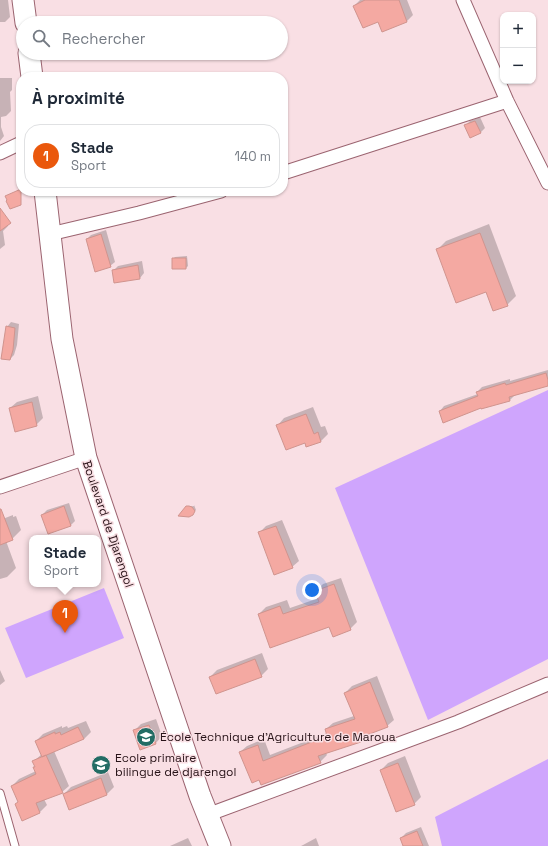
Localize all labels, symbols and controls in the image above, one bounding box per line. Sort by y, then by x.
map controls [500,12,536,84]
button: + [500,12,536,48]
search box [16,16,288,60]
icon: search [30,27,52,49]
text: Rechercher [62,29,145,48]
button: − [500,48,536,84]
text: À proximité [32,87,125,109]
text: Stade [71,138,114,157]
text: 1 [43,148,49,165]
text: 140 m [235,148,271,165]
text: Sport [71,157,106,174]
street label: Boulevard de Djarengol [79,458,137,590]
popup [29,535,101,587]
text: Stade [44,543,86,562]
text: Sport [44,562,79,579]
your location [302,580,322,600]
pin: 1 [52,600,78,633]
school or university icon: École Technique d'Agriculture de Maroua [135,726,157,748]
place label: École Technique d'Agriculture de Maroua [160,729,396,745]
place label: Ecole primaire bilingue de djarengol [115,750,236,780]
school or university icon: Ecole primaire bilingue de djarengol [90,754,112,776]

